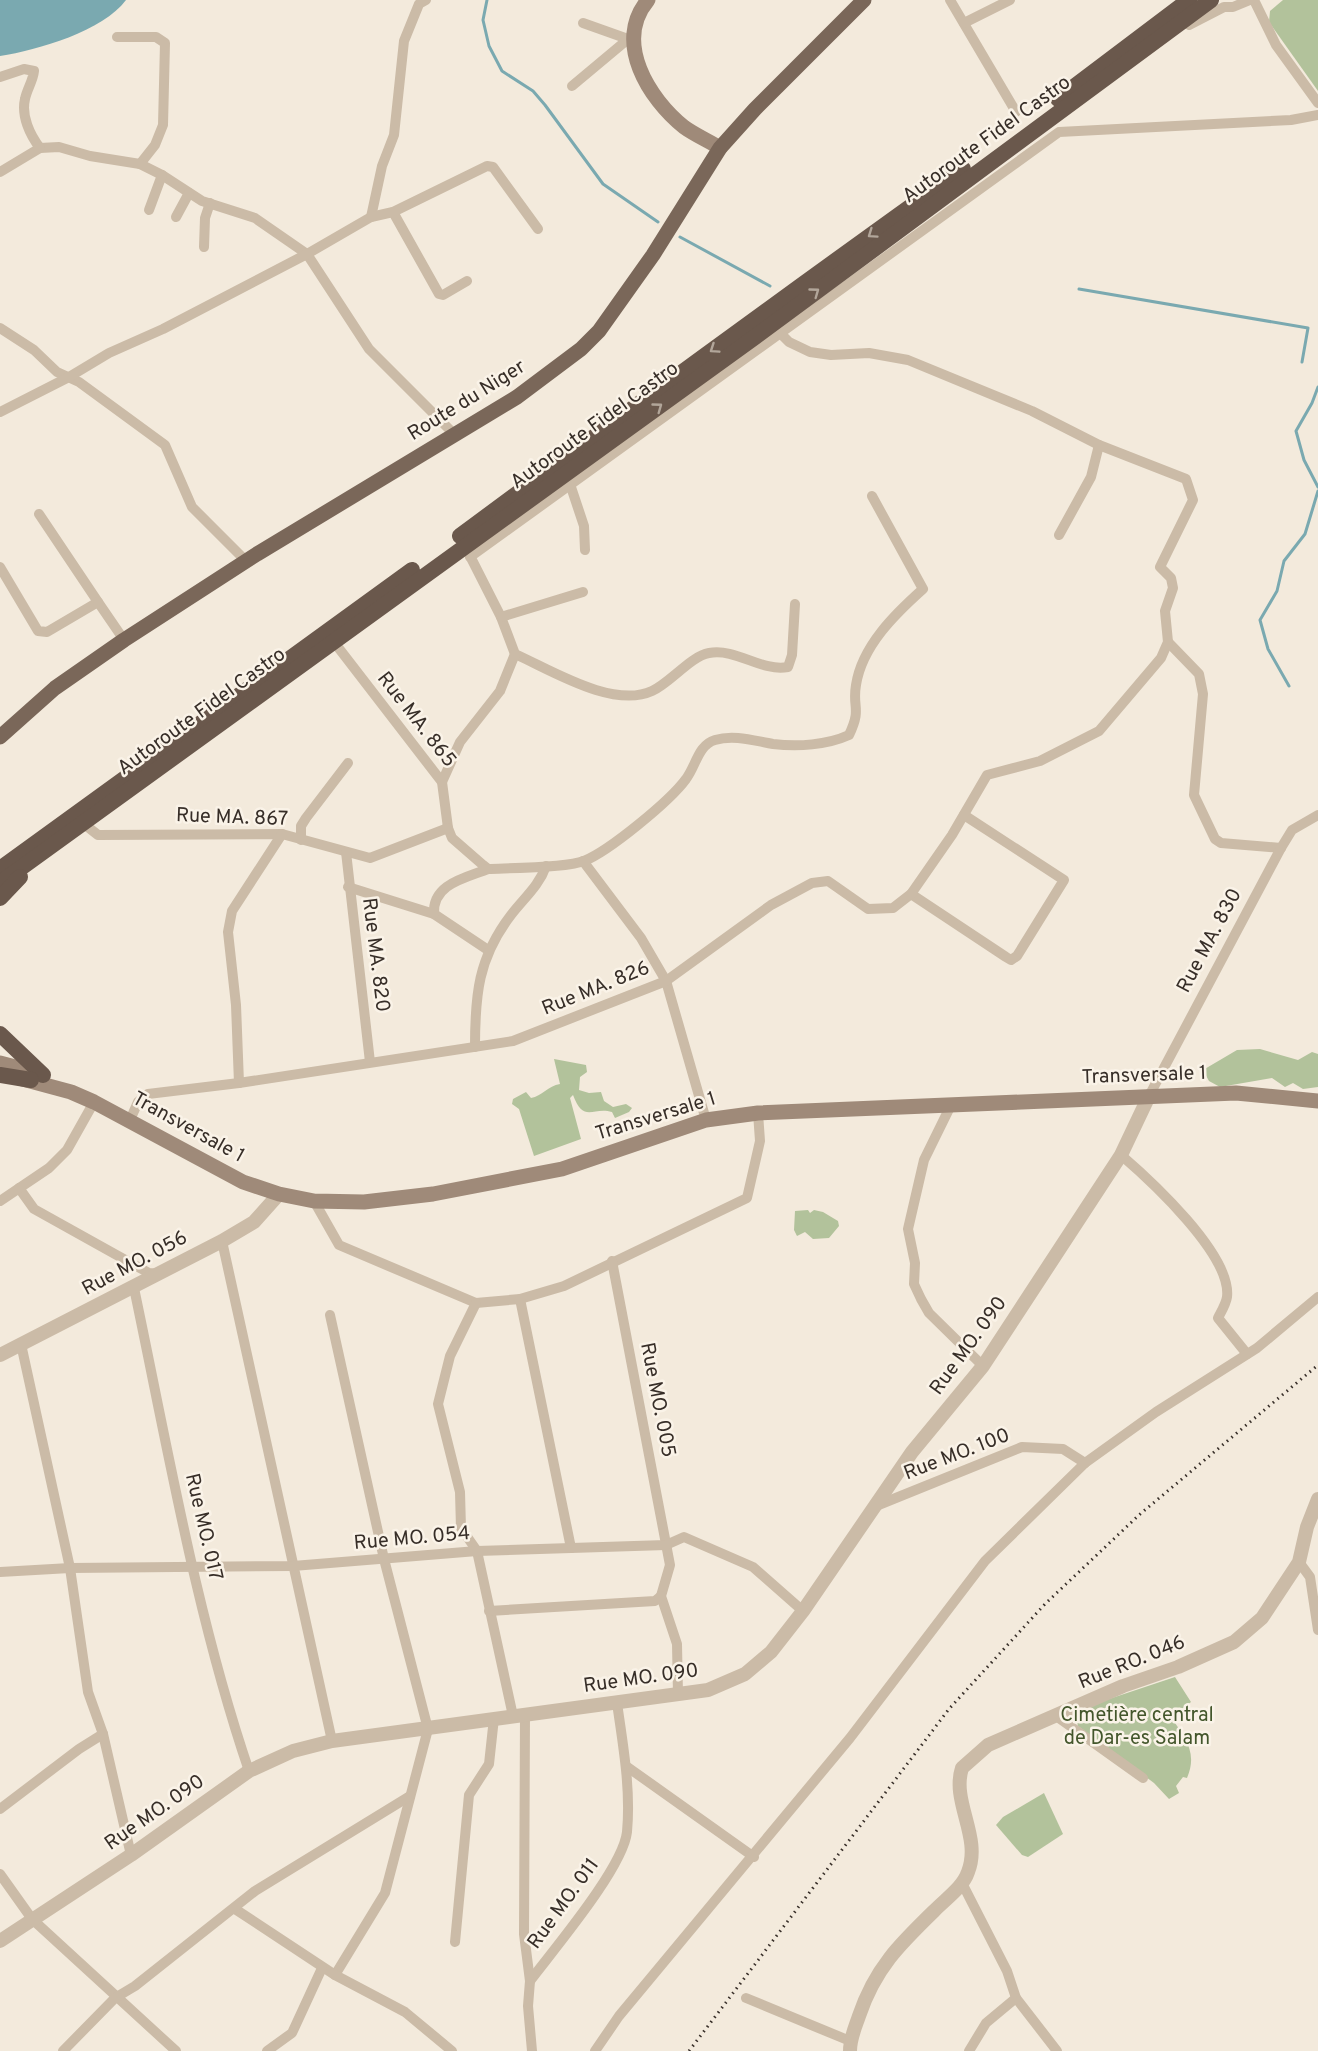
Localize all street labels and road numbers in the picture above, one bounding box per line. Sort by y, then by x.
street label: Autoroute Fidel Castro [898,70,1076,210]
street label: Route du Niger [403,354,531,448]
street label: Autoroute Fidel Castro [506,356,684,496]
street label: Autoroute Fidel Castro [113,642,291,782]
street label: Rue MA. 865 [370,667,462,773]
street label: Rue MA. 867 [175,803,289,833]
street label: Rue MA. 830 [1172,884,1248,998]
street label: Rue MA. 820 [355,896,395,1014]
street label: Rue MA. 826 [538,956,654,1022]
street label: Transversale 1 [1081,1061,1207,1091]
street label: Transversale 1 [127,1086,249,1170]
street label: Transversale 1 [592,1086,720,1148]
street label: Rue MO. 056 [78,1225,192,1303]
street label: Rue MO. 090 [924,1291,1014,1401]
street label: Rue MO. 005 [633,1340,681,1460]
street label: Rue MO. 100 [900,1423,1014,1487]
street label: Rue MO. 017 [178,1471,228,1583]
street label: Rue MO. 054 [353,1521,471,1557]
street label: Rue RO. 046 [1075,1630,1189,1696]
street label: Rue MO. 090 [582,1658,700,1700]
street label: Rue MO. 090 [100,1769,210,1857]
street label: Rue MO. 011 [522,1853,606,1955]

